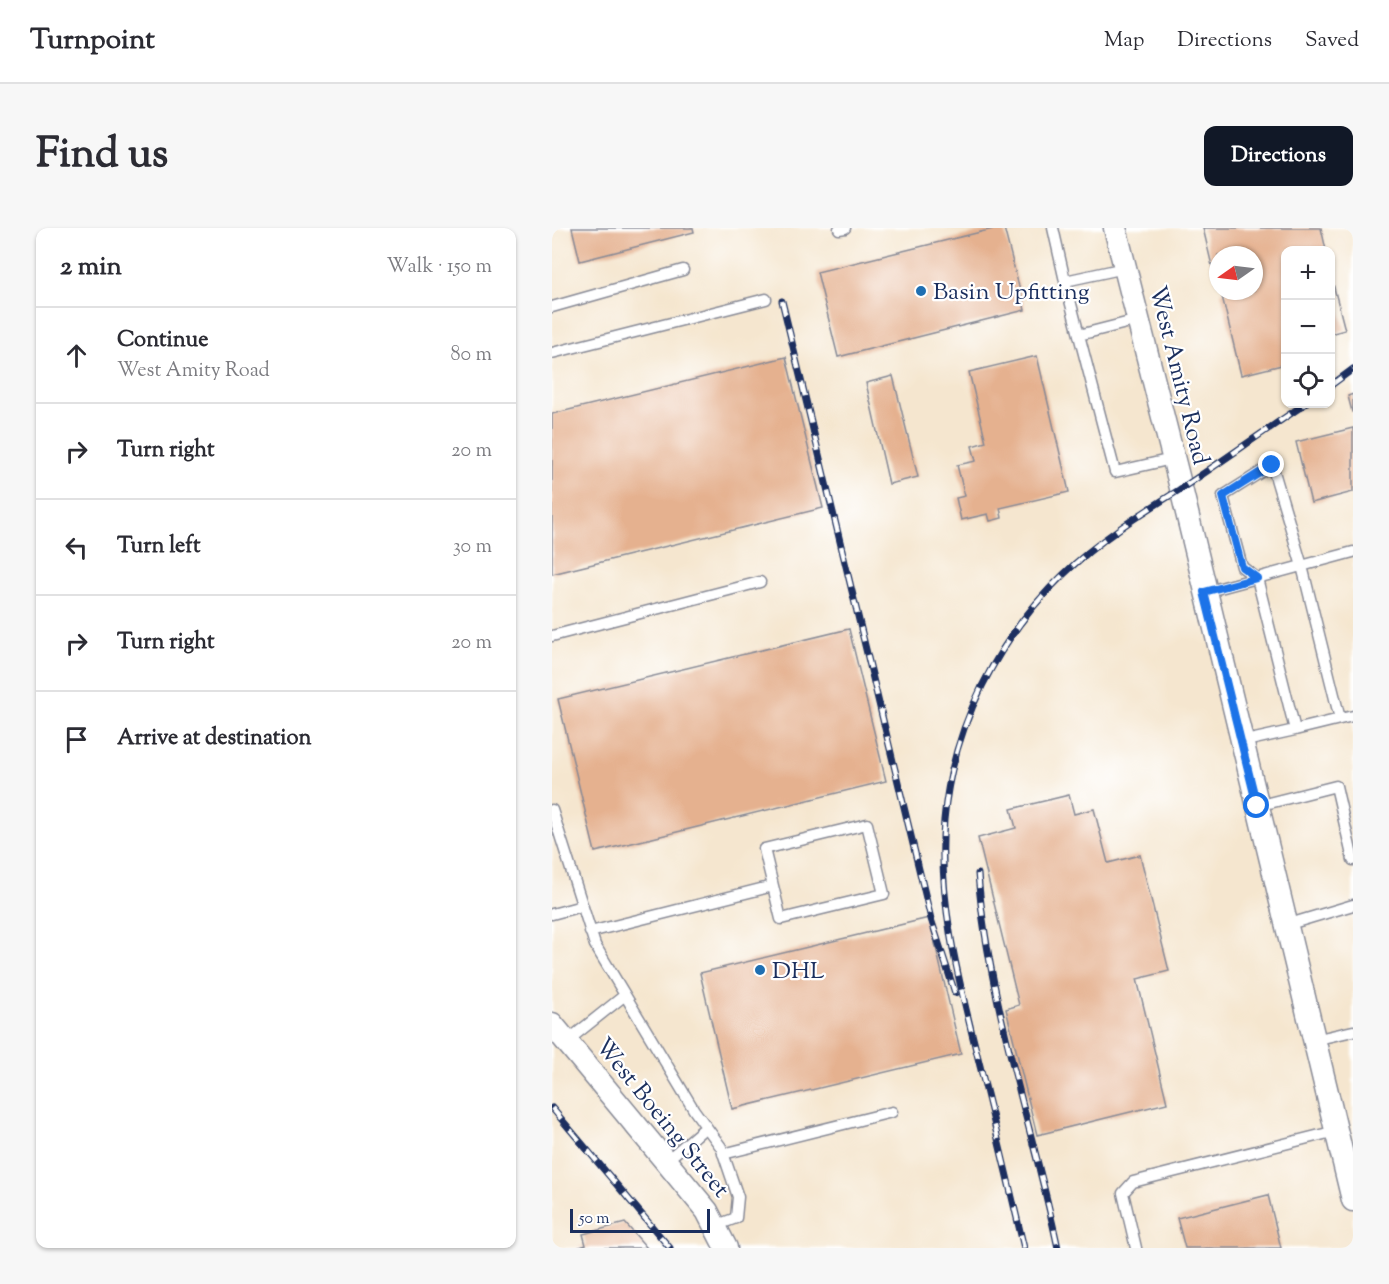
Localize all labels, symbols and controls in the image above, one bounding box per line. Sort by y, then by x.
text: Turnpoint [30,21,155,61]
text: Map [1104,26,1144,56]
text: Directions [1177,26,1272,56]
text: Saved [1305,26,1359,56]
text: Find us [36,126,168,186]
button: Directions [1204,126,1353,186]
north arrow [1209,246,1263,300]
map controls [1281,246,1335,408]
button: + [1281,246,1335,300]
text: 2 min [60,249,122,286]
text: Walk · 150 m [386,253,492,282]
place label: Basin Upfitting [933,276,1090,310]
street label: West Amity Road [1139,282,1217,469]
marker: Basin Upfitting [914,284,928,298]
button: − [1281,300,1335,354]
text: Continue [117,325,208,357]
icon: ahead [60,339,93,372]
text: 80 m [451,341,492,370]
button: locate [1281,354,1335,408]
text: West Amity Road [117,357,270,386]
icon: right [60,435,93,468]
text: Turn right [117,435,214,467]
text: 20 m [451,437,492,466]
route end [1258,451,1284,477]
icon: left [60,531,93,564]
text: Turn left [117,531,200,563]
text: 30 m [453,533,492,562]
icon: right [60,627,93,660]
text: Turn right [117,627,214,659]
text: 20 m [451,629,492,658]
icon: arrive [60,723,93,756]
text: Arrive at destination [117,723,312,755]
route start [1243,792,1269,818]
place label: DHL [772,955,824,989]
marker: DHL [753,963,767,977]
street label: West Boeing Street [586,1031,737,1206]
scale bar [570,1206,710,1234]
text: 50 m [579,1208,610,1231]

